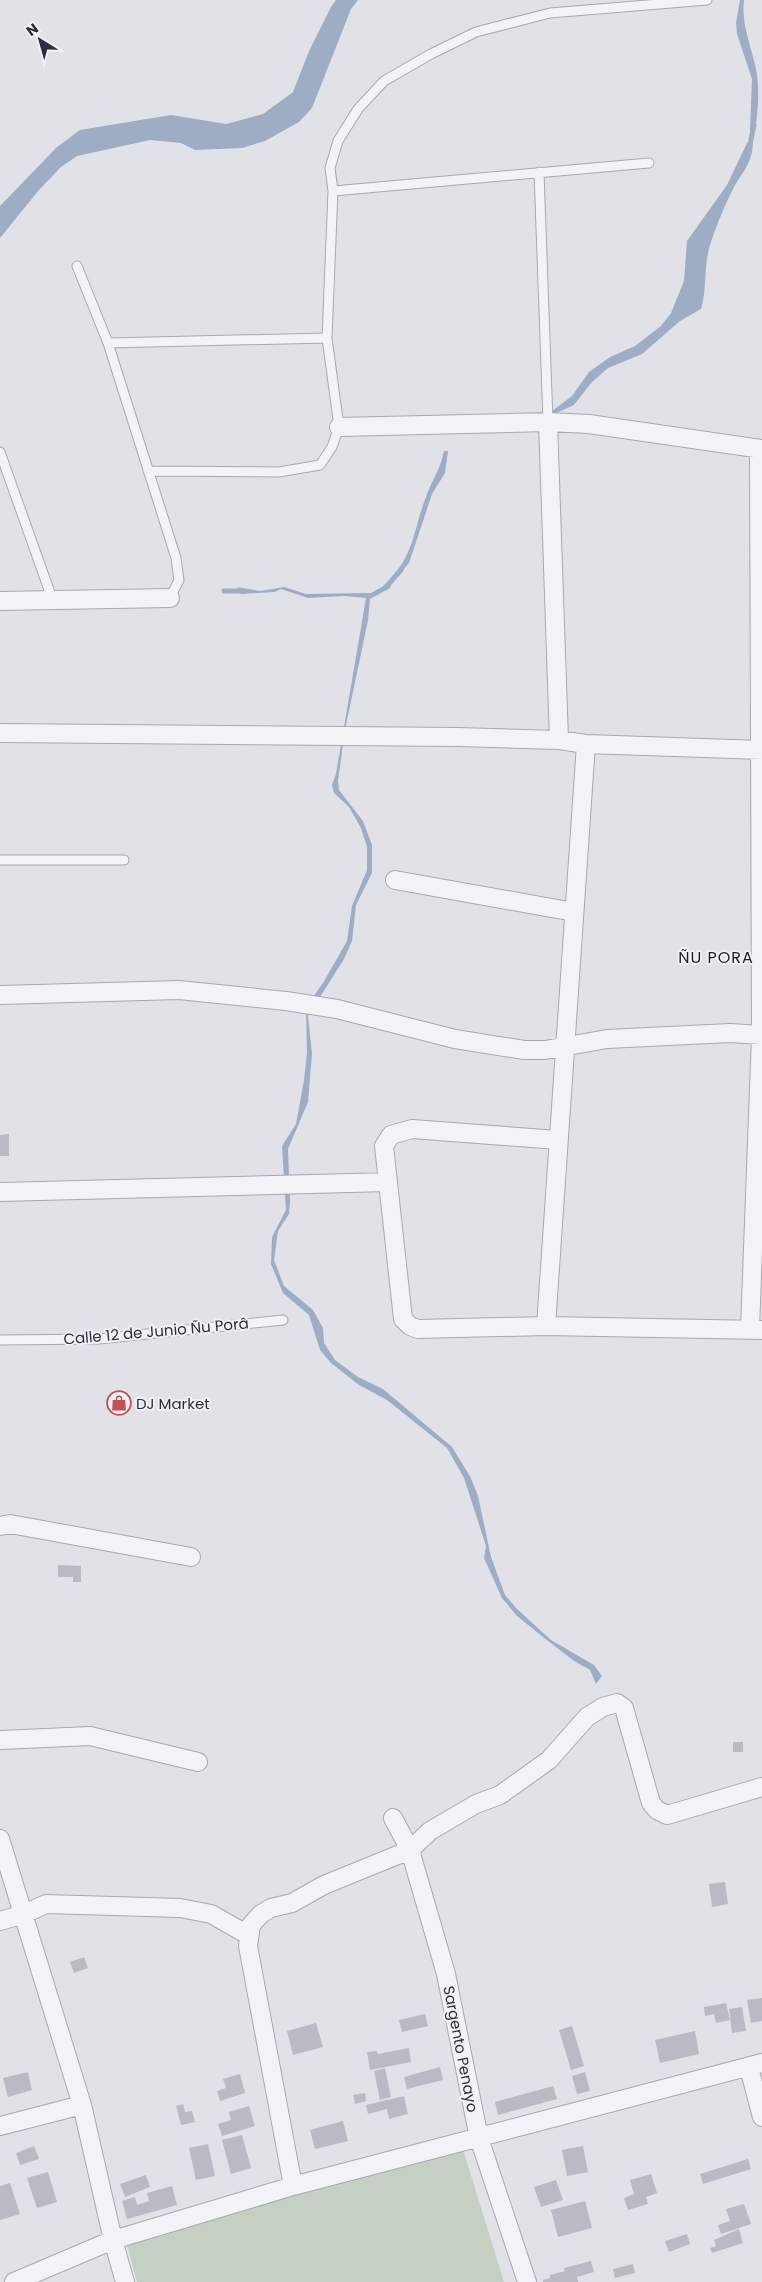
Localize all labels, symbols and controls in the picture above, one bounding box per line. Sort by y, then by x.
north arrow [15,15,65,65]
text: N [22,18,42,41]
district label: ÑU PORA [678,946,754,969]
street label: Calle 12 de Junio Ñu Porâ [62,1312,250,1350]
shop icon: DJ Market [106,1390,132,1416]
place label: DJ Market [136,1393,210,1414]
street label: Sargento Penayo [438,1984,484,2114]

